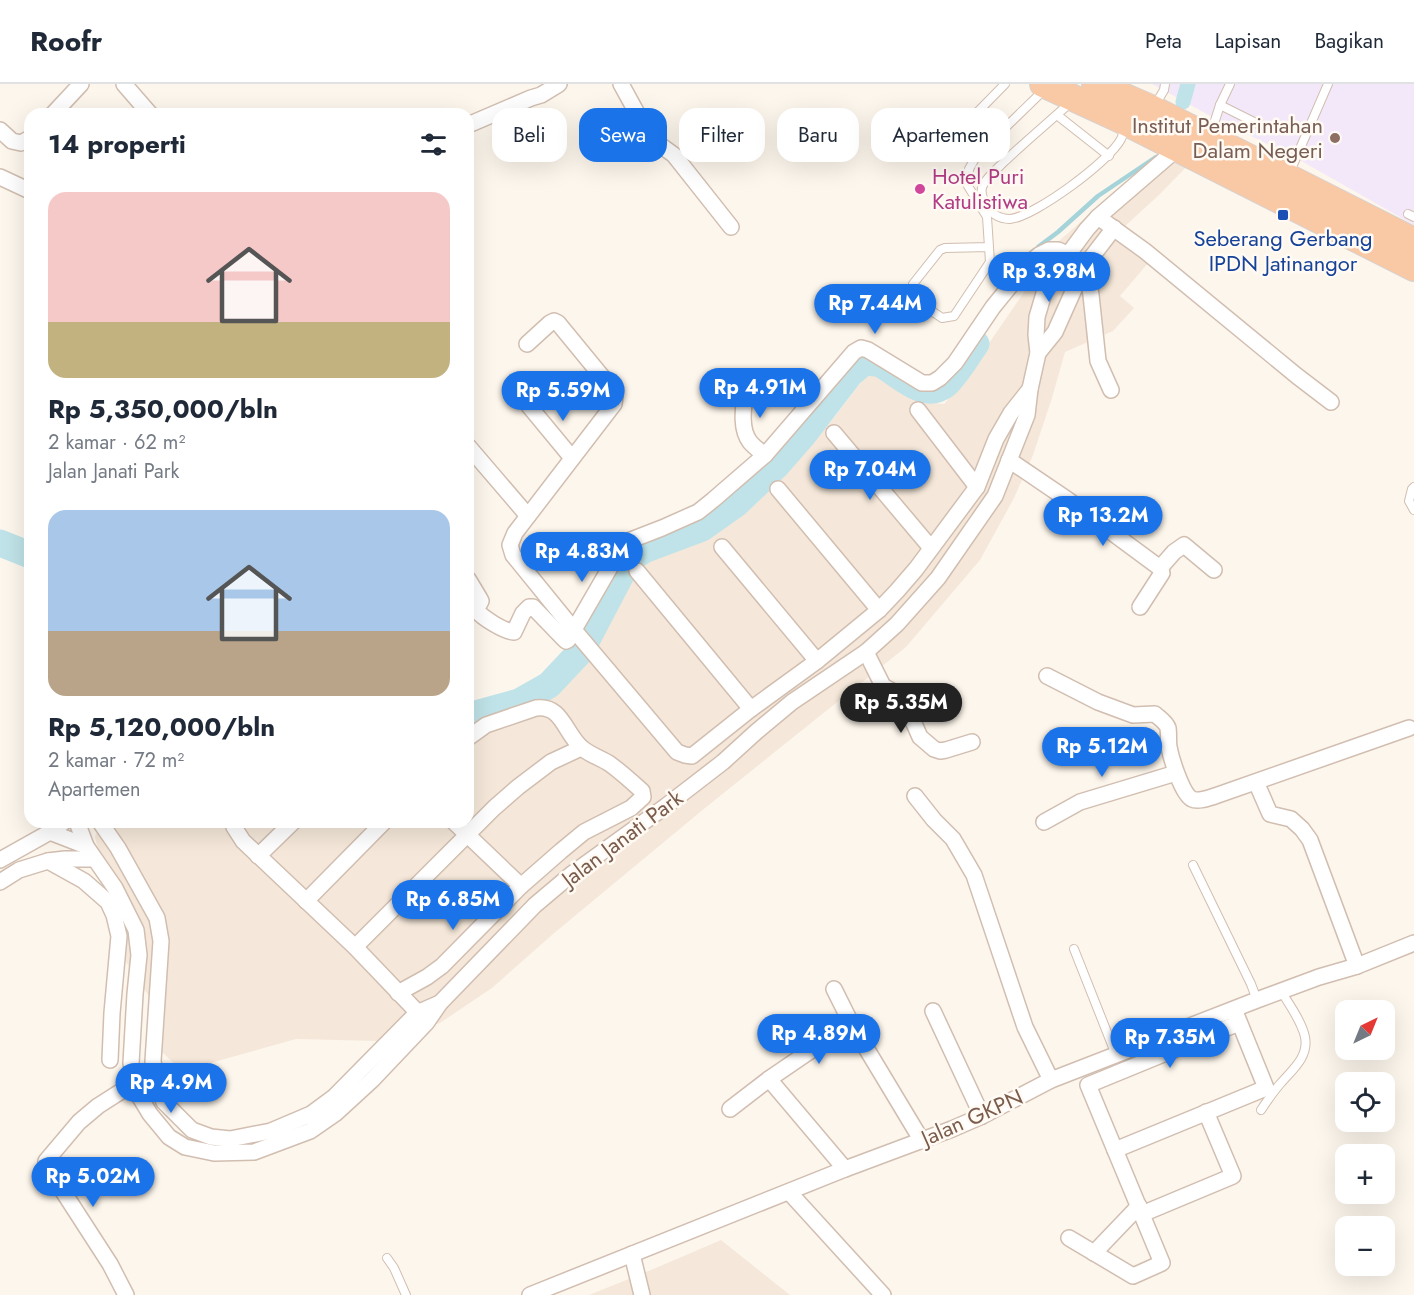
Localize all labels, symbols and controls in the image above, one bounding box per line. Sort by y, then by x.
text: Roofr [30,21,102,62]
text: Peta [1145,26,1182,56]
text: Lapisan [1215,26,1281,56]
text: Bagikan [1314,26,1384,56]
chip: Beli [492,108,567,162]
chip: Sewa [579,108,667,162]
chip: Filter [679,108,765,162]
chip: Baru [777,108,859,162]
chip: Apartemen [871,108,1010,162]
place label: Institut Pemerintahan Dalam Negeri [1132,109,1323,166]
text: 14 properti [48,125,186,163]
icon: filters [417,128,450,161]
marker: Institut Pemerintahan Dalam Negeri [1328,131,1342,145]
place label: Hotel Puri Katulistiwa [932,160,1028,217]
marker: Hotel Puri Katulistiwa [913,182,927,196]
marker: Seberang Gerbang IPDN Jatinangor [1276,208,1290,222]
place label: Seberang Gerbang IPDN Jatinangor [1193,222,1373,279]
icon: home [195,231,303,339]
pin: Rp 3.98M [987,252,1111,303]
text: Rp 3.98M [1002,257,1096,286]
pin: Rp 7.44M [813,284,937,335]
text: Rp 7.44M [828,289,922,318]
pin: Rp 4.91M [698,368,822,419]
pin: Rp 5.59M [501,371,625,422]
text: Rp 4.91M [713,373,807,402]
text: Rp 5.59M [516,376,610,405]
text: Rp 5,350,000/bln [48,390,278,428]
text: 2 kamar · 62 m² [48,428,185,457]
pin: Rp 7.04M [808,450,932,501]
text: Rp 7.04M [824,455,916,484]
text: Jalan Janati Park [48,457,179,486]
pin: Rp 13.2M [1041,496,1165,547]
text: Rp 13.2M [1058,501,1148,530]
pin: Rp 4.83M [520,532,644,583]
text: Rp 4.83M [535,537,629,566]
icon: home [195,549,303,657]
pin: Rp 5.35M [839,683,963,734]
text: Rp 5.35M [854,688,948,717]
text: Rp 5,120,000/bln [48,708,275,746]
pin: Rp 5.12M [1040,727,1164,778]
text: Rp 5.12M [1056,732,1148,761]
text: 2 kamar · 72 m² [48,746,184,775]
text: Apartemen [48,775,141,804]
street label: Jalan Janati Park [552,782,690,896]
pin: Rp 6.85M [391,880,515,931]
text: Rp 6.85M [406,885,500,914]
north arrow [1335,1000,1395,1060]
map controls [1335,1000,1395,1276]
pin: Rp 4.89M [757,1014,881,1065]
pin: Rp 7.35M [1108,1018,1232,1069]
text: Rp 4.89M [771,1019,867,1048]
text: Rp 7.35M [1125,1023,1215,1052]
pin: Rp 4.9M [116,1063,226,1114]
text: Rp 4.9M [130,1068,212,1097]
button: locate [1335,1072,1395,1132]
street label: Jalan GKPN [913,1080,1028,1155]
button: + [1335,1144,1395,1204]
pin: Rp 5.02M [31,1157,155,1208]
text: Rp 5.02M [46,1162,140,1191]
button: − [1335,1216,1395,1276]

